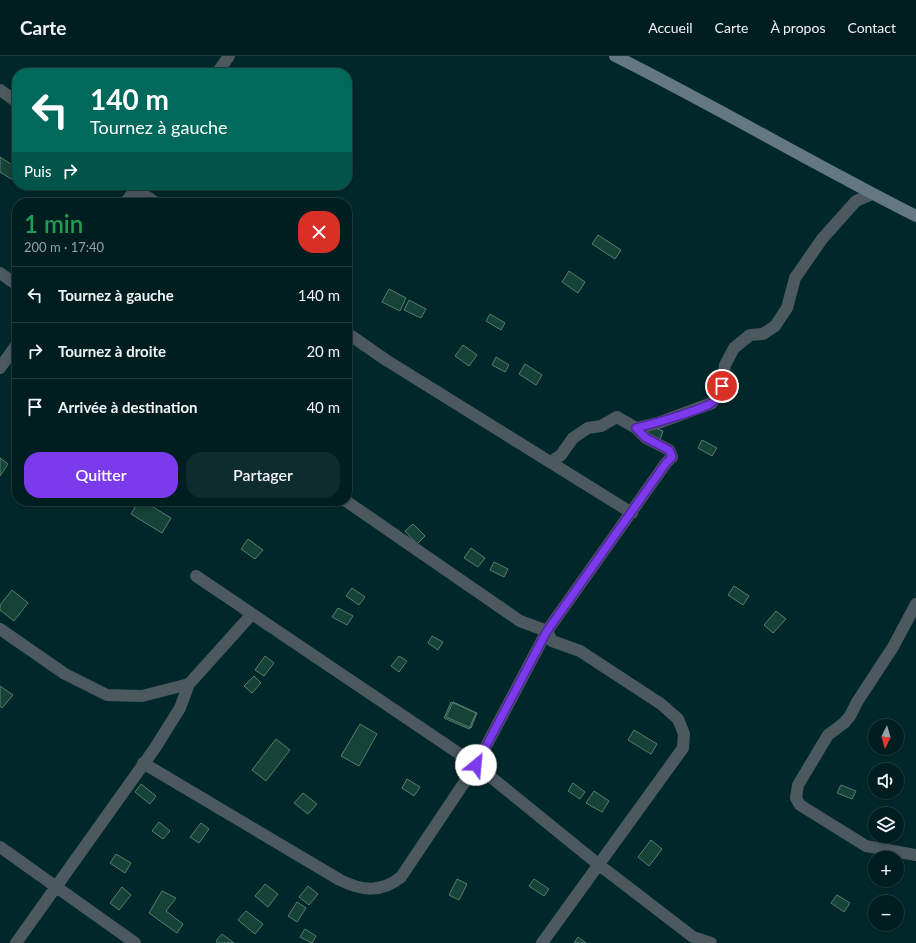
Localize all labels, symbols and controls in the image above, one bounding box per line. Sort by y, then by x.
text: Carte [20,16,66,39]
text: Accueil [648,19,693,36]
text: Carte [715,19,748,36]
text: À propos [770,19,825,36]
text: Contact [847,19,896,36]
text: 140 m [90,82,169,116]
icon: left [24,84,76,136]
text: Tournez à gauche [90,116,228,138]
icon: right [59,160,81,182]
text: Puis [24,162,51,180]
text: 1 min [24,209,83,238]
button: close [298,211,340,253]
text: 200 m · 17:40 [24,239,104,255]
icon: left [24,284,46,306]
text: Tournez à gauche [58,286,174,304]
text: 140 m [298,286,340,304]
icon: right [24,340,46,362]
text: Tournez à droite [58,342,166,360]
text: 20 m [306,342,340,360]
pin [705,369,739,403]
icon: arrive [711,375,733,397]
icon: arrive [24,396,46,418]
text: Arrivée à destination [58,398,197,416]
text: 40 m [306,398,340,416]
button: Quitter [24,452,178,498]
button: Partager [186,452,340,498]
north arrow [868,719,904,755]
map controls [868,719,904,931]
position arrow [455,744,497,786]
button: sound [868,763,904,799]
button: layers [868,807,904,843]
button: + [868,851,904,887]
button: − [868,895,904,931]

